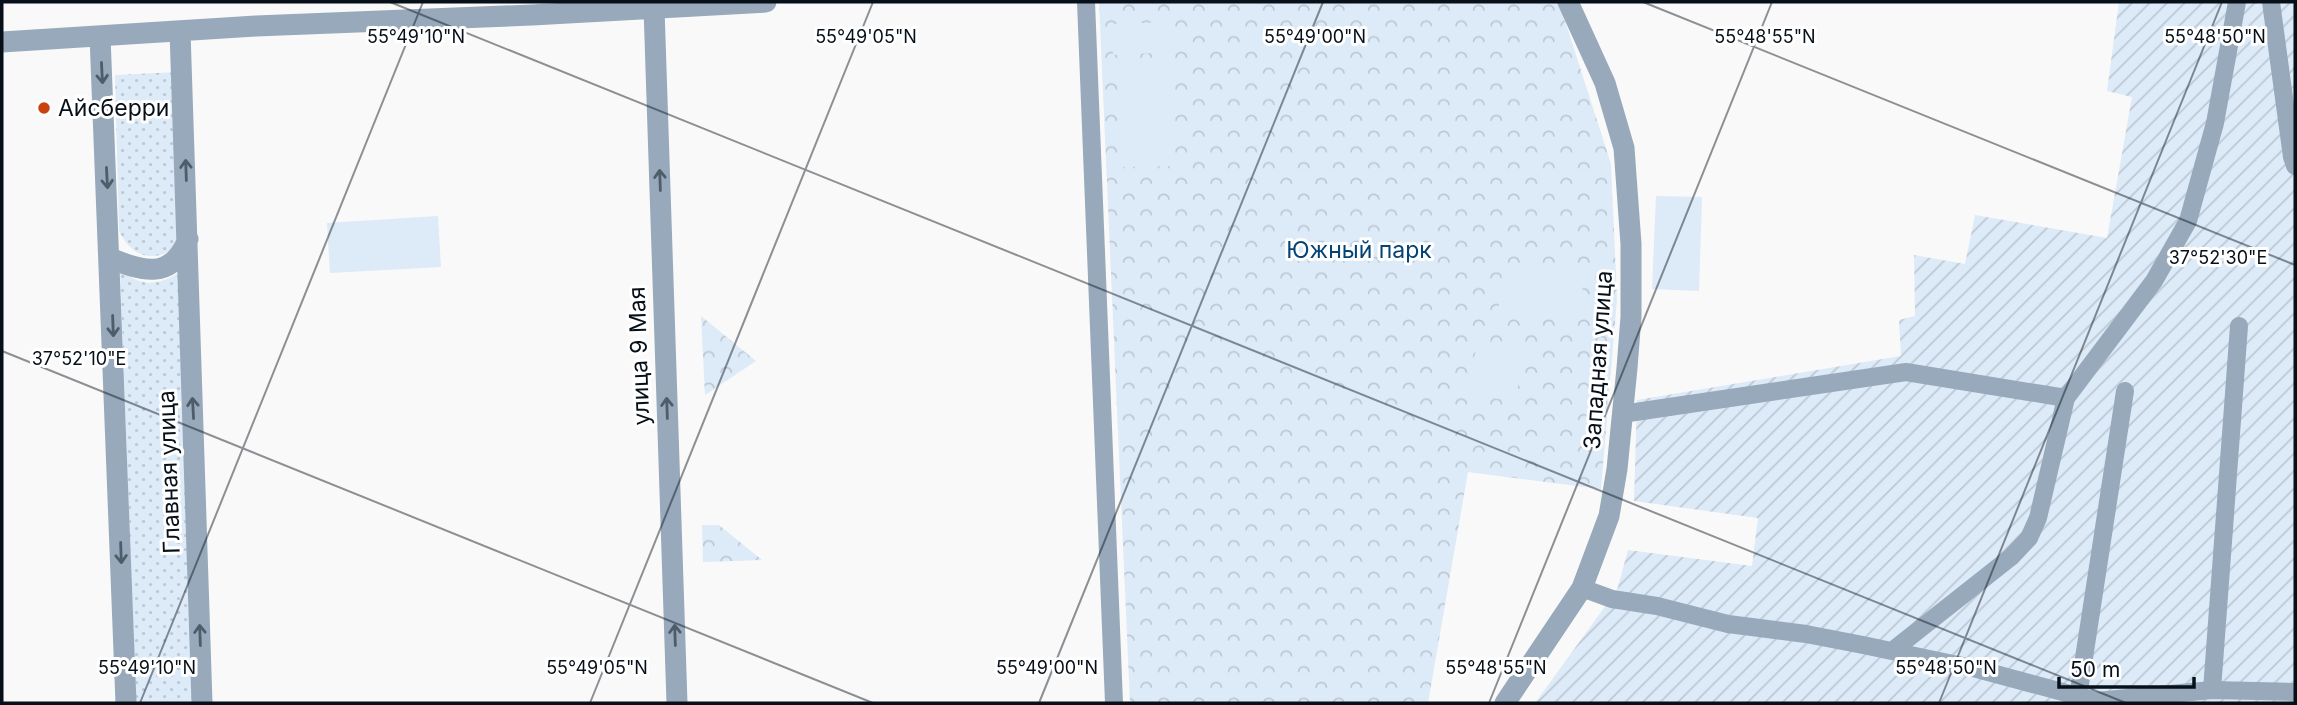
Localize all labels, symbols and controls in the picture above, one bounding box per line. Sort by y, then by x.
text: 55°49'10"N [367,26,465,47]
text: 55°49'05"N [815,26,917,47]
text: 55°49'00"N [1264,26,1366,47]
text: 55°48'55"N [1714,26,1816,47]
text: 55°48'50"N [2164,26,2266,47]
one-way arrow [96,61,109,84]
place label: Айсберри [58,94,169,122]
marker: Айсберри [36,100,52,116]
one-way arrow [180,159,193,182]
one-way arrow [100,166,113,189]
one-way arrow [653,169,666,192]
park label: Южный парк [1286,236,1432,264]
text: 37°52'30"E [2169,247,2267,268]
street label: Западная улица [1578,270,1618,450]
street label: улица 9 Мая [623,286,655,426]
one-way arrow [106,314,119,337]
text: 37°52'10"E [32,348,126,369]
street label: Главная улица [152,390,186,554]
one-way arrow [661,396,674,419]
one-way arrow [186,397,199,419]
one-way arrow [114,542,127,565]
one-way arrow [193,624,207,647]
one-way arrow [669,624,682,647]
scale bar [2059,646,2194,690]
text: 55°49'10"N [98,657,196,678]
text: 55°49'05"N [546,657,648,678]
text: 55°49'00"N [996,657,1098,678]
text: 55°48'55"N [1445,657,1547,678]
text: 55°48'50"N [1895,657,1997,678]
text: 50 m [2070,657,2120,682]

